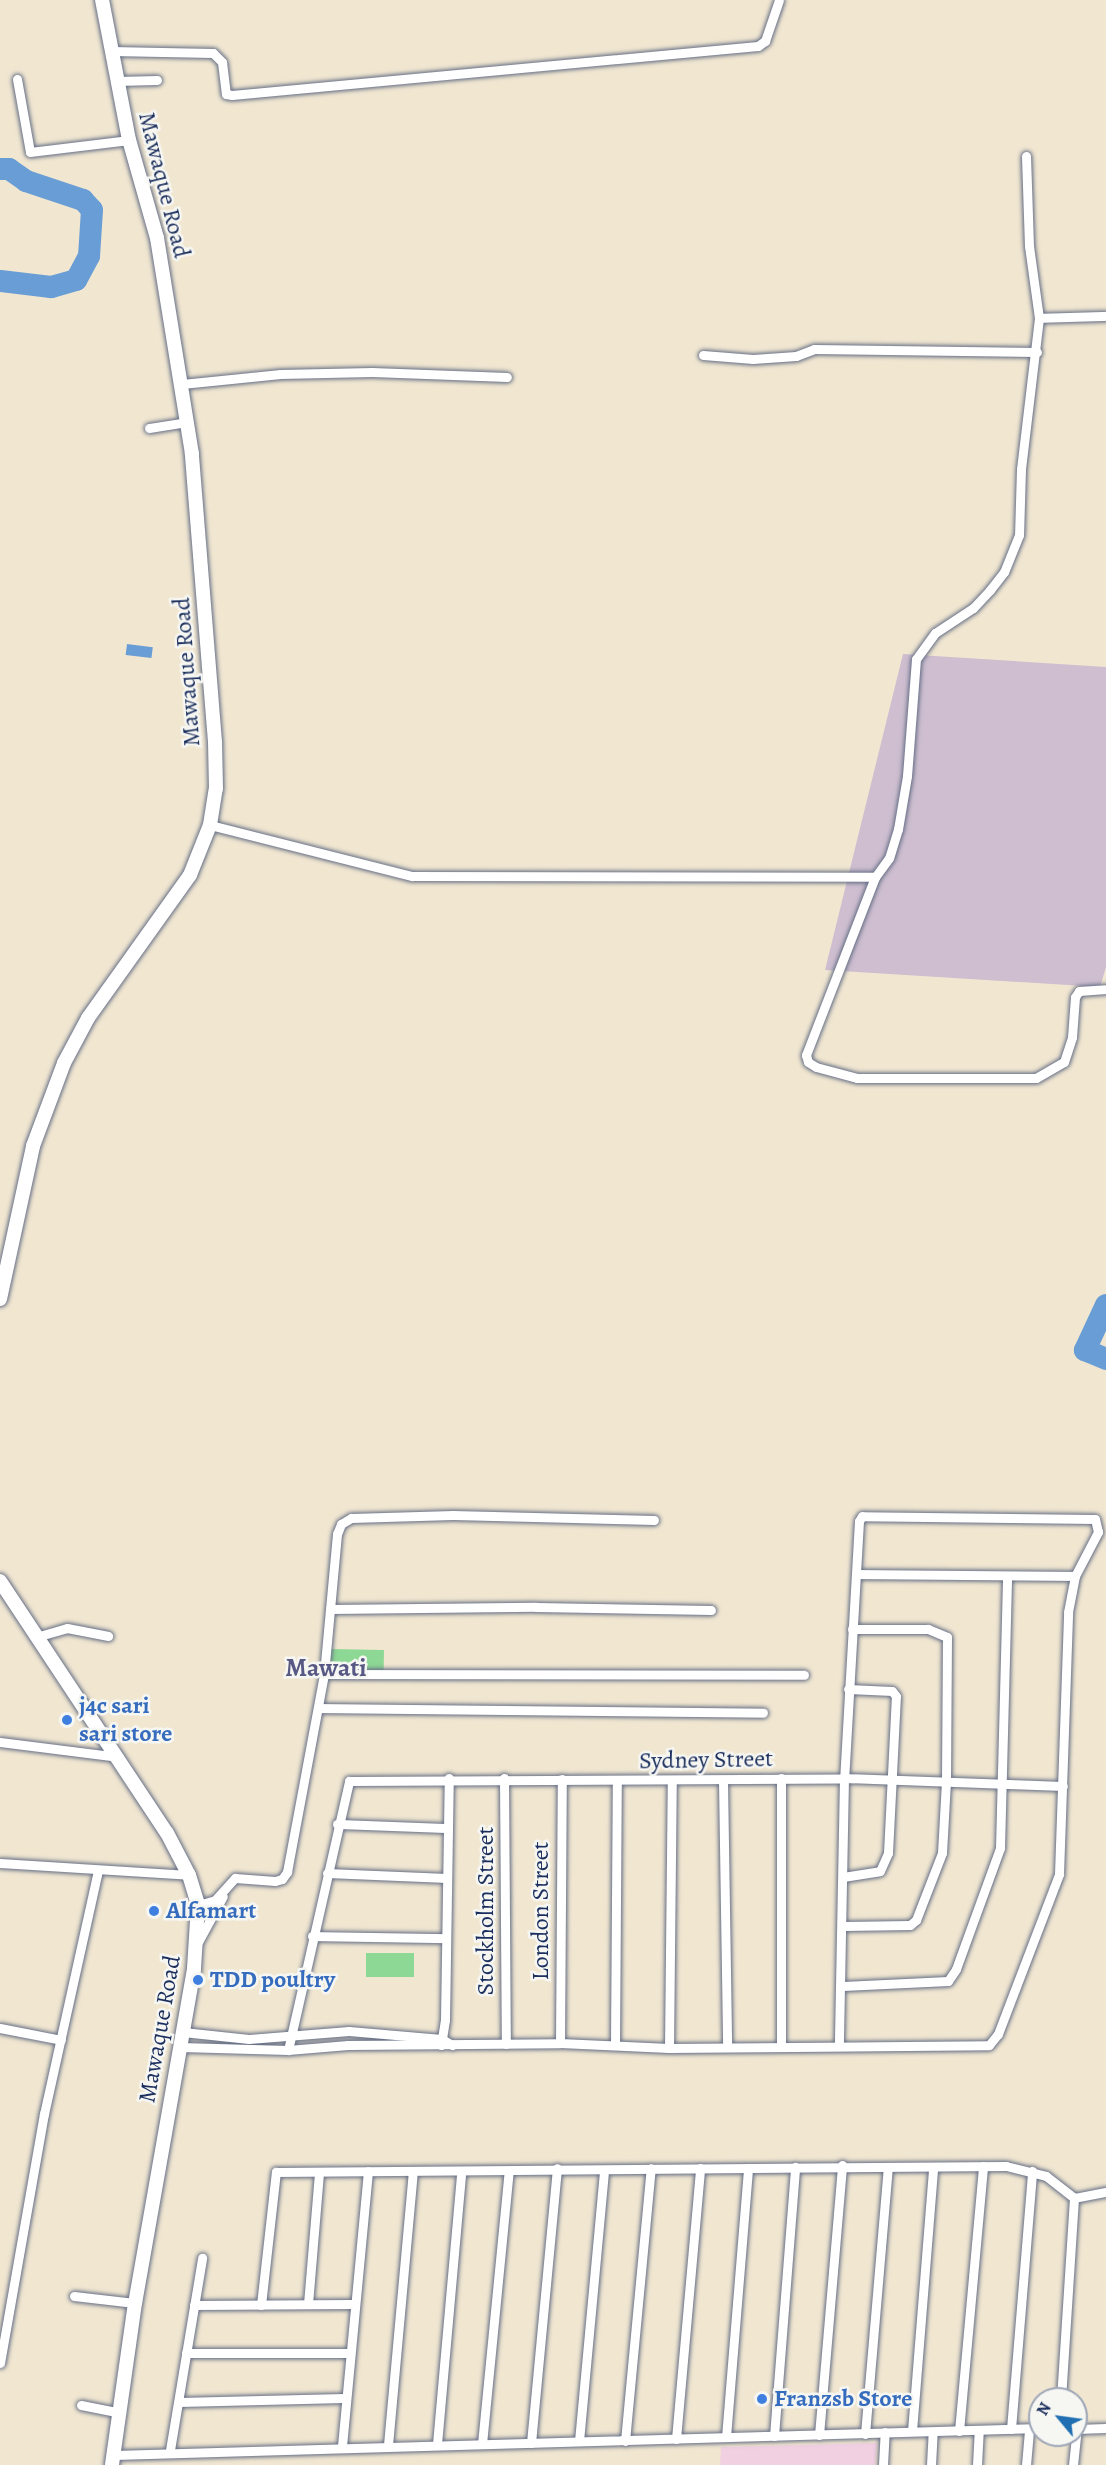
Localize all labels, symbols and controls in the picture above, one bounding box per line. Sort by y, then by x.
street label: Mawaque Road [132,109,196,261]
street label: Mawaque Road [167,596,207,748]
district label: Mawati [285,1652,367,1684]
place label: j4c sari sari store [79,1692,172,1748]
marker: j4c sari sari store [60,1713,74,1727]
street label: Sydney Street [639,1744,773,1776]
street label: Stockholm Street [472,1826,500,1996]
street label: London Street [527,1841,555,1981]
place label: Alfamart [166,1897,256,1925]
marker: Alfamart [147,1904,161,1918]
street label: Mawaque Road [133,1953,187,2105]
place label: TDD poultry [210,1966,335,1994]
marker: TDD poultry [191,1973,205,1987]
place label: Franzsb Store [774,2385,912,2413]
north arrow [1028,2387,1088,2447]
marker: Franzsb Store [755,2392,769,2406]
text: N [1032,2399,1056,2420]

